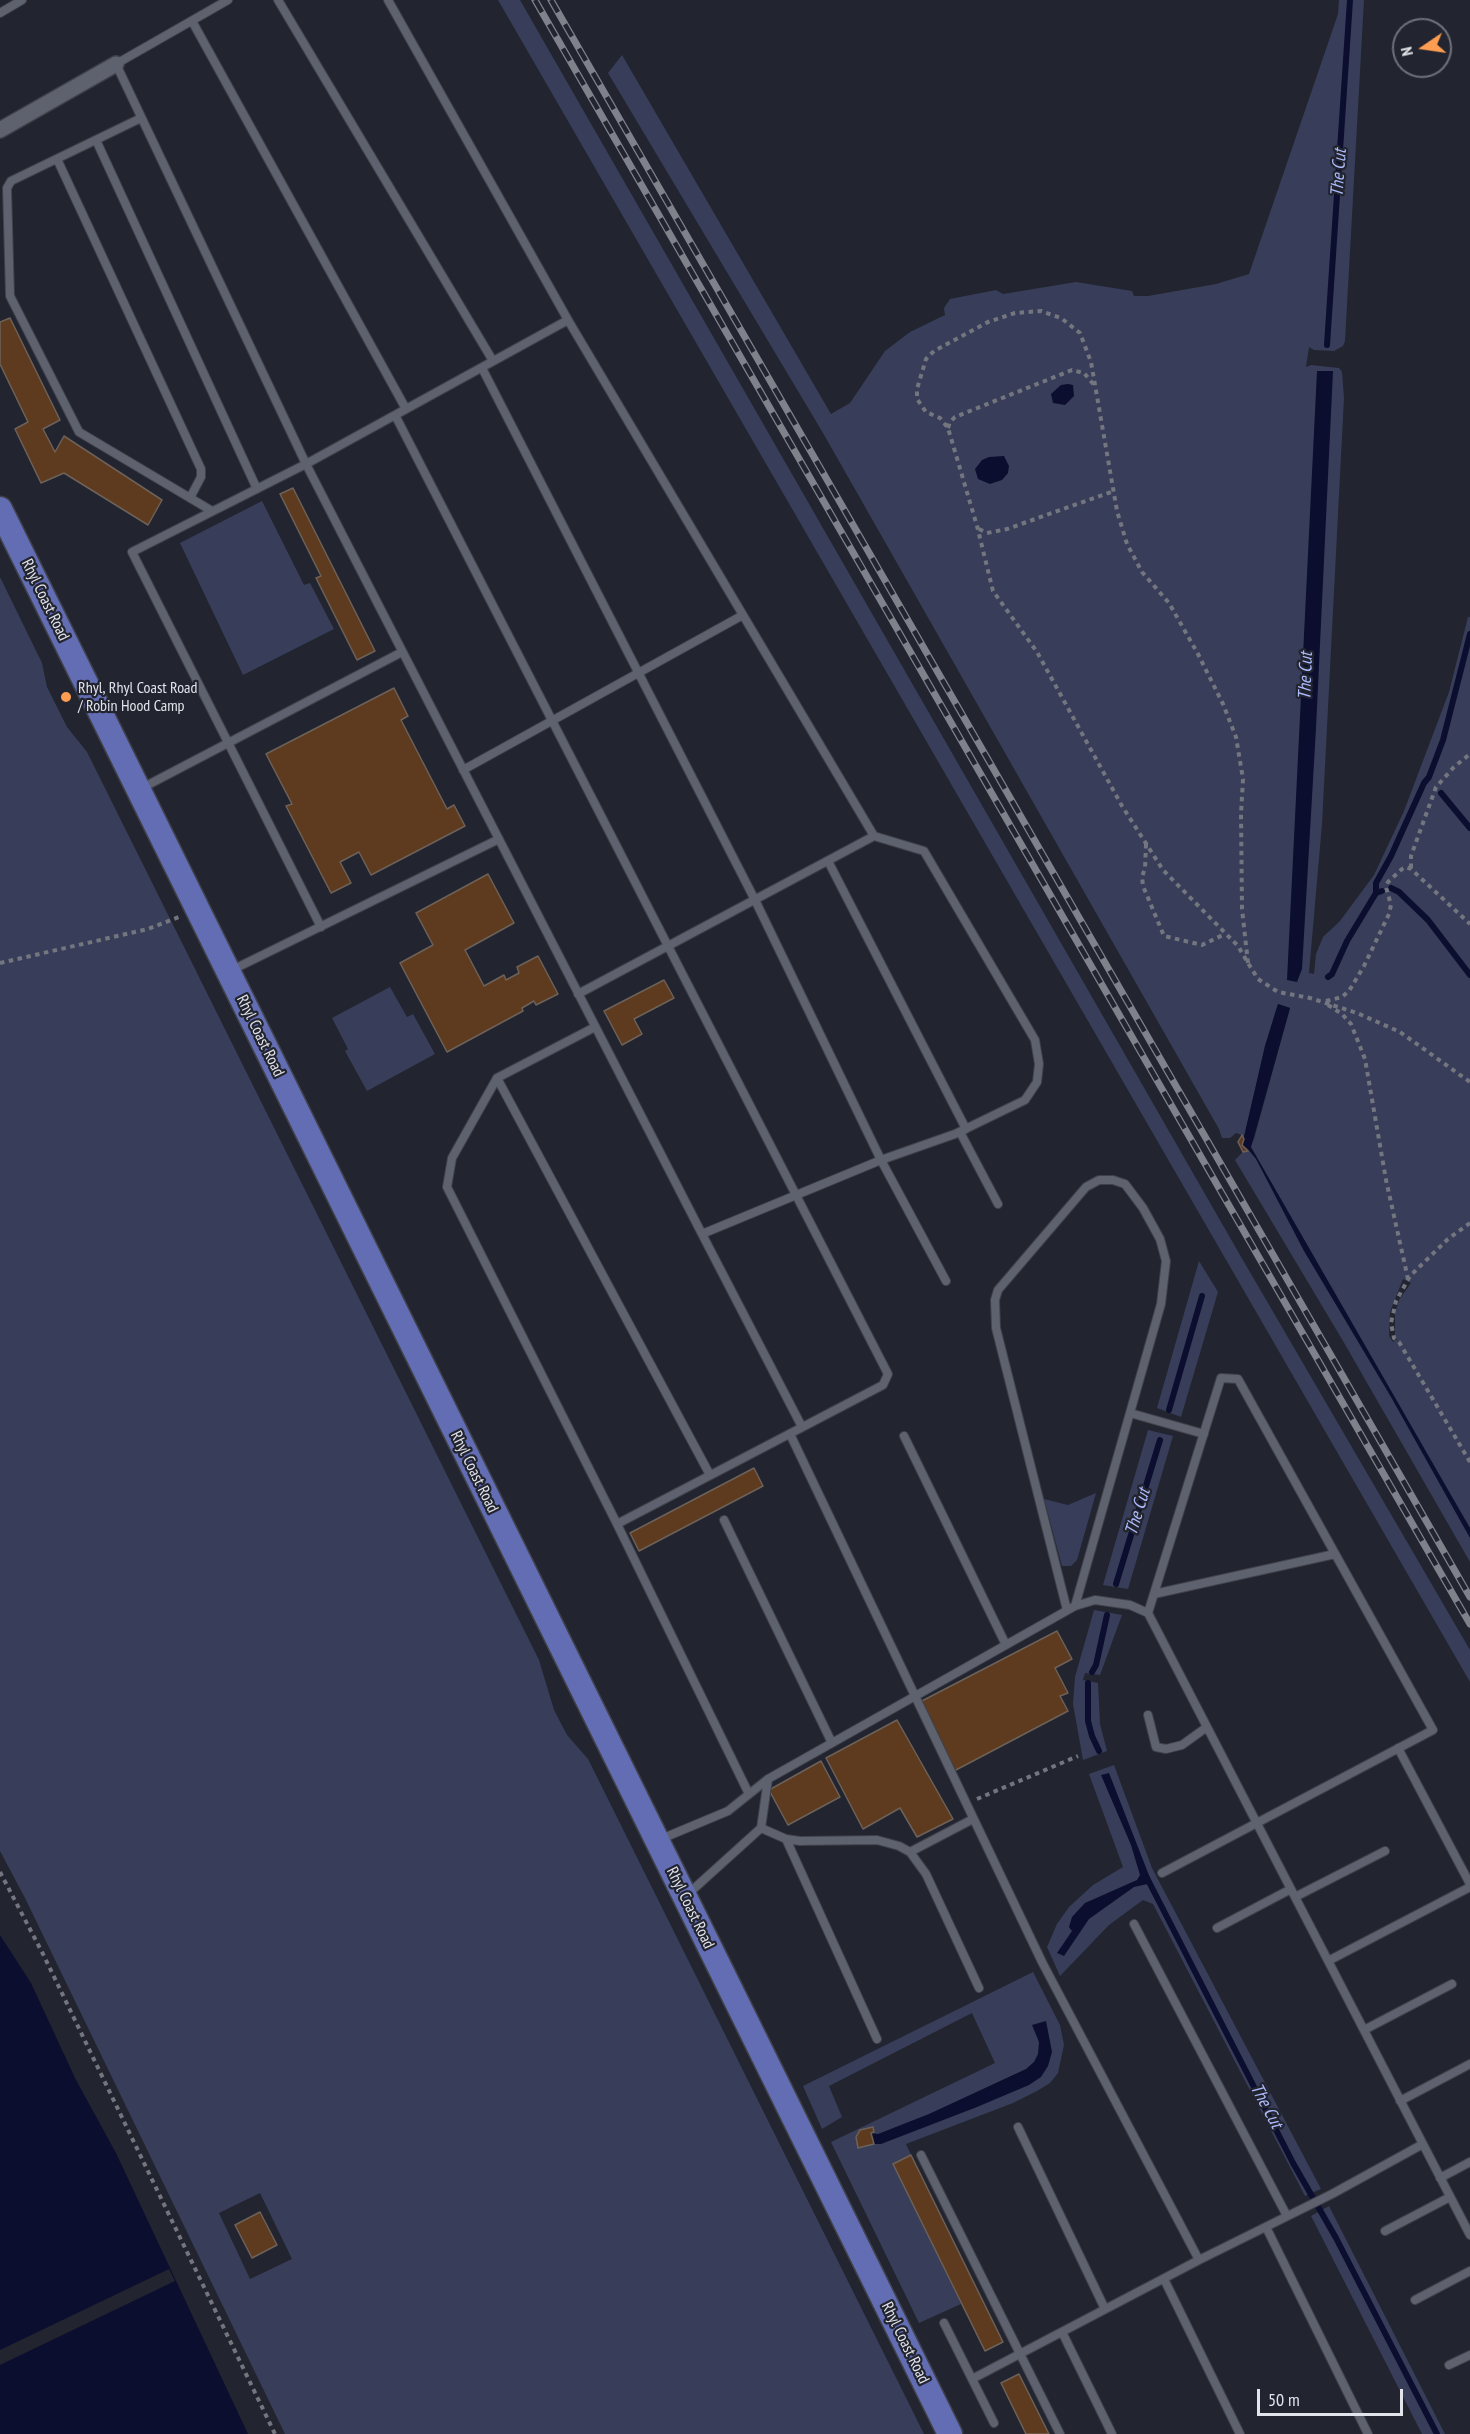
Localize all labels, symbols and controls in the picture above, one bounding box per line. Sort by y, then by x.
north arrow [1392,18,1452,78]
text: N [1396,45,1417,58]
water label: The Cut [1327,148,1351,198]
street label: Rhyl Coast Road [17,556,73,644]
water label: The Cut [1294,652,1318,700]
place label: Rhyl, Rhyl Coast Road / Robin Hood Camp [78,678,197,716]
marker: Rhyl, Rhyl Coast Road / Robin Hood Camp [59,690,73,704]
street label: Rhyl Coast Road [232,992,288,1080]
street label: Rhyl Coast Road [446,1428,502,1516]
water label: The Cut [1121,1486,1155,1538]
street label: Rhyl Coast Road [662,1864,718,1952]
water label: The Cut [1245,2080,1287,2132]
street label: Rhyl Coast Road [877,2299,933,2387]
scale bar [1260,2377,1406,2415]
text: 50 m [1268,2388,1300,2411]

